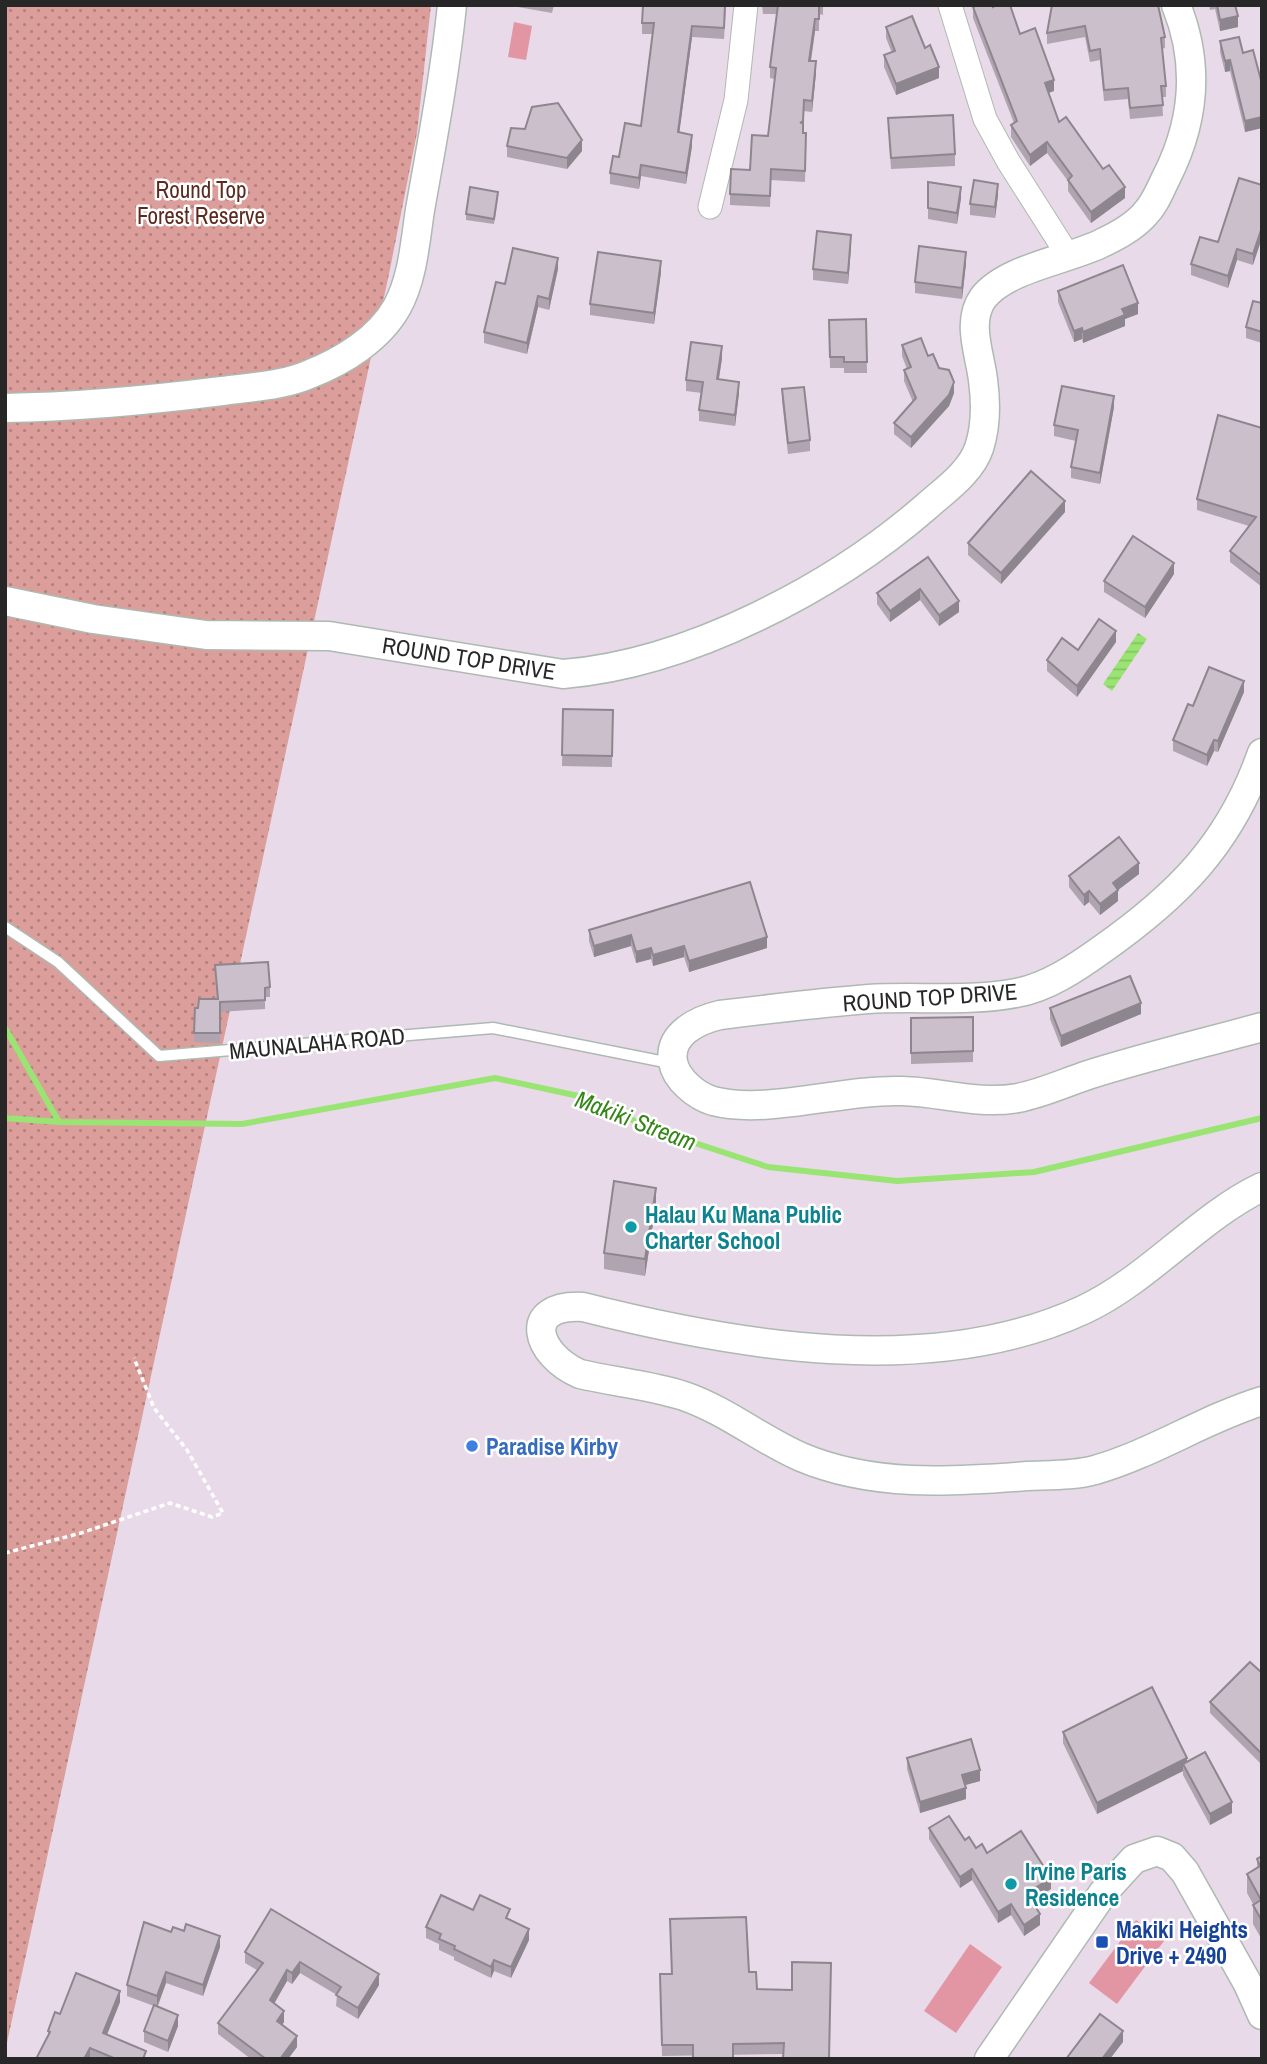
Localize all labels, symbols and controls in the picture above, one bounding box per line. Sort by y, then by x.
park label: Round Top Forest Reserve [137,174,265,231]
street label: ROUND TOP DRIVE [380,629,558,687]
street label: ROUND TOP DRIVE [842,975,1018,1019]
street label: MAUNALAHA ROAD [228,1020,406,1066]
water label: Makiki Stream [571,1082,701,1158]
place label: Halau Ku Mana Public Charter School [645,1199,842,1256]
marker: Halau Ku Mana Public Charter School [623,1219,639,1235]
place label: Paradise Kirby [486,1431,619,1462]
marker: Paradise Kirby [464,1438,480,1454]
place label: Irvine Paris Residence [1025,1856,1127,1913]
marker: Irvine Paris Residence [1003,1876,1019,1892]
place label: Makiki Heights Drive + 2490 [1116,1914,1248,1971]
marker: Makiki Heights Drive + 2490 [1094,1934,1110,1950]

